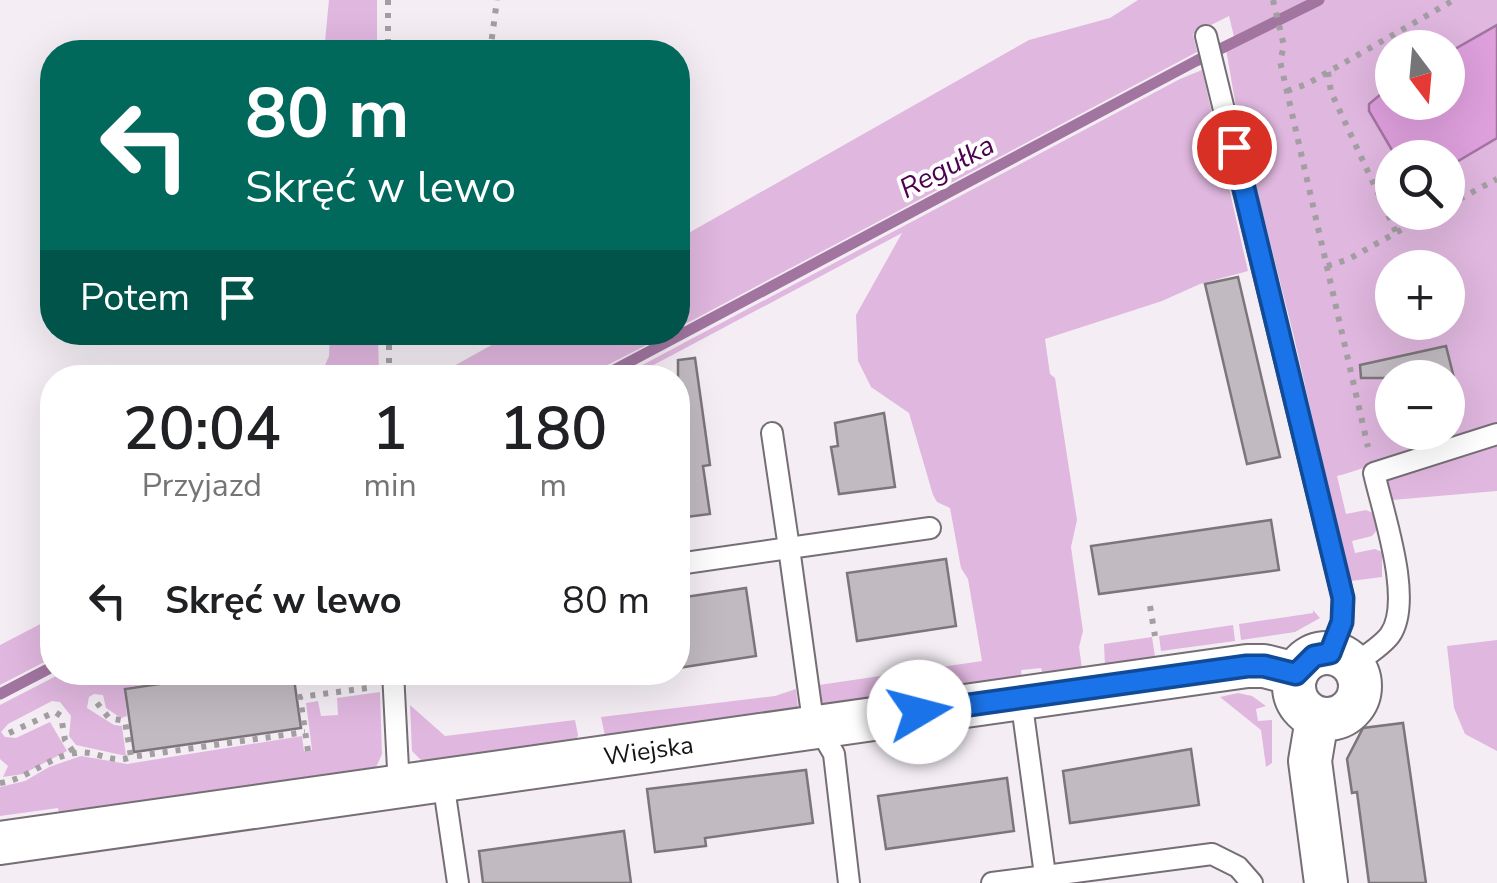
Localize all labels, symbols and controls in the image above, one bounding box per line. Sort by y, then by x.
north arrow [1375,30,1465,120]
map controls [1375,30,1465,450]
text: 80 m [245,66,409,162]
icon: left [80,80,210,210]
pin [1192,105,1277,190]
icon: arrive [1207,120,1262,175]
water label: Regułka [893,126,1001,208]
button: search [1375,140,1465,230]
text: Skręć w lewo [245,157,516,218]
button: + [1375,250,1465,340]
icon: arrive [210,270,265,325]
text: Potem [80,272,190,323]
button: − [1375,360,1465,450]
text: 20:04 [123,388,281,470]
text: 1 [372,388,408,470]
text: 180 [499,388,607,470]
text: Przyjazd [142,464,262,507]
text: min [364,464,417,507]
text: m [540,464,567,507]
icon: left [80,573,135,628]
text: Skręć w lewo [165,575,402,626]
text: 80 m [562,575,650,626]
position arrow [867,660,971,764]
street label: Wiejska [601,728,696,774]

